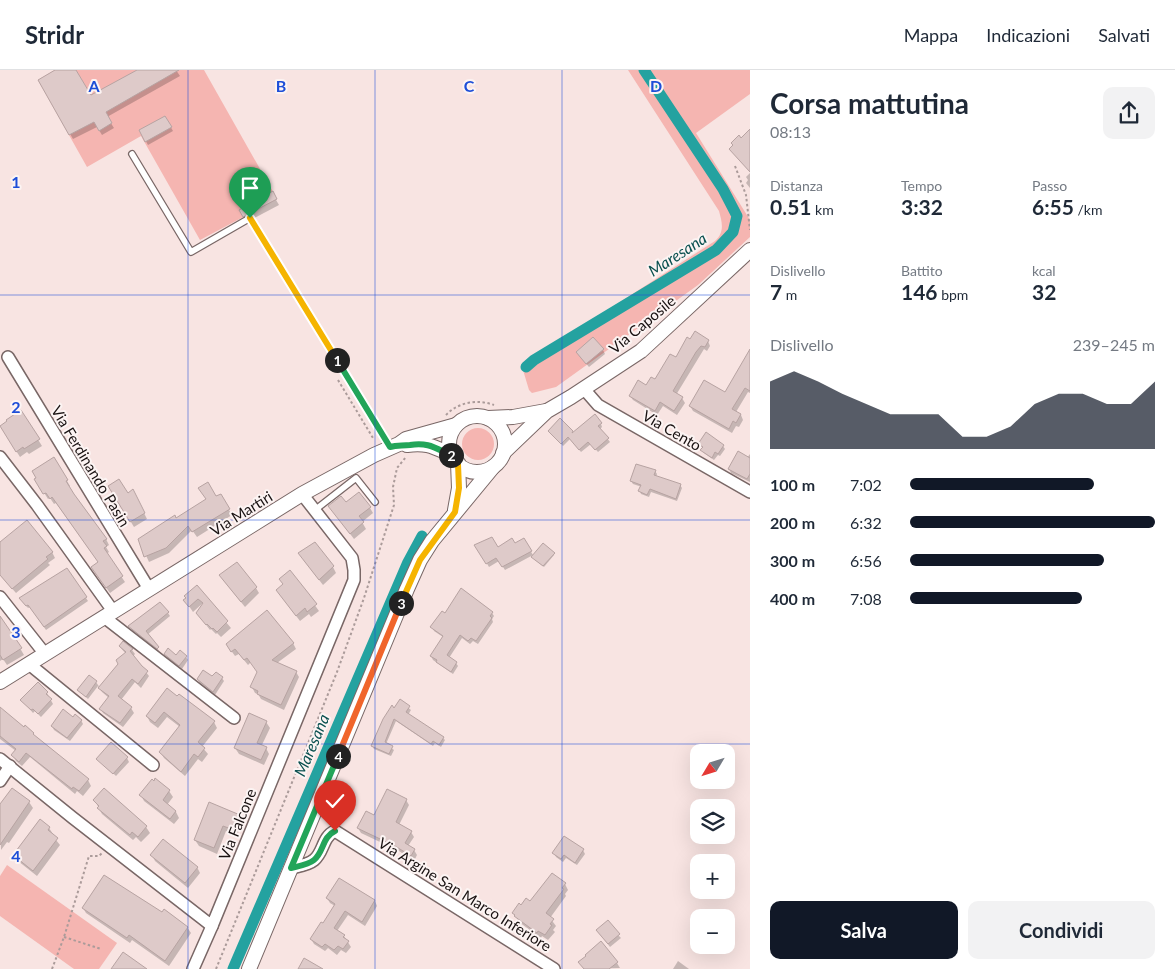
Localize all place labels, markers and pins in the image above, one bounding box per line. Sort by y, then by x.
pin [229,167,271,218]
pin: 1 [324,348,350,372]
pin: 2 [438,442,464,468]
pin: 3 [388,590,414,616]
pin: 4 [326,744,350,768]
pin [314,780,356,831]

